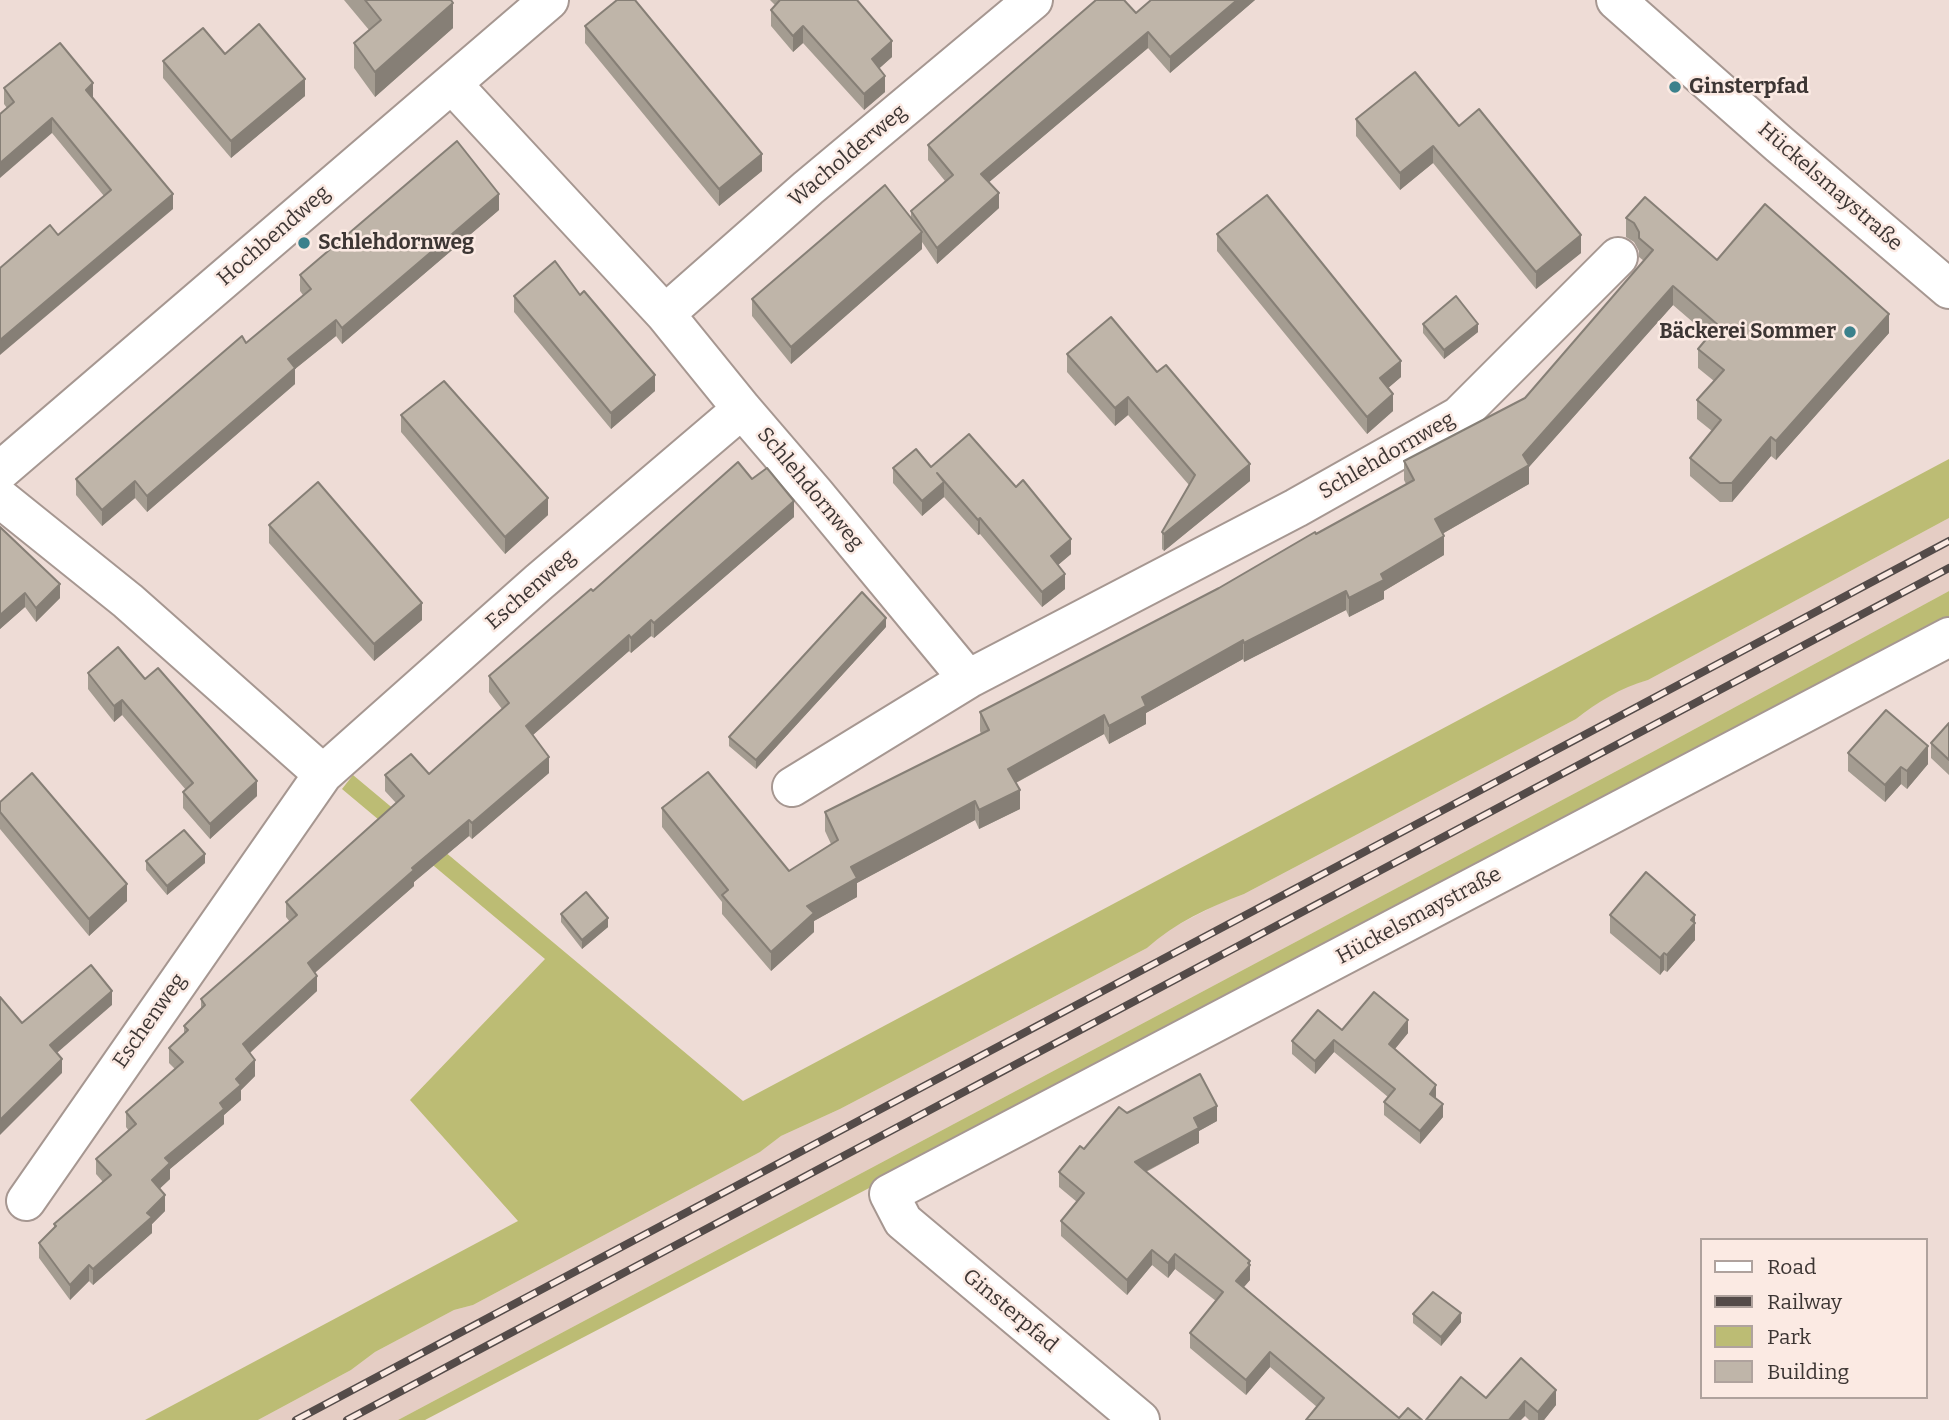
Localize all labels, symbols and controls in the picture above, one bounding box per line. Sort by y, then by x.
place label: Ginsterpfad [1689,74,1809,100]
marker: Ginsterpfad [1667,79,1683,95]
street label: Wacholderweg [784,99,912,213]
street label: Hückelsmaystraße [1753,117,1907,257]
street label: Hochbendweg [213,180,335,292]
place label: Schlehdornweg [318,230,474,256]
marker: Schlehdornweg [296,235,312,251]
place label: Bäckerei Sommer [1659,319,1836,345]
marker: Bäckerei Sommer [1842,324,1858,340]
street label: Schlehdornweg [1315,407,1459,505]
street label: Schlehdornweg [751,423,869,555]
street label: Eschenweg [481,544,581,636]
street label: Hückelsmaystraße [1332,862,1506,970]
street label: Eschenweg [108,969,192,1073]
legend [1700,1238,1928,1399]
text: Road [1767,1254,1816,1280]
street label: Ginsterpfad [957,1264,1063,1358]
text: Railway [1767,1289,1842,1315]
text: Park [1767,1324,1811,1350]
text: Building [1767,1359,1849,1385]

